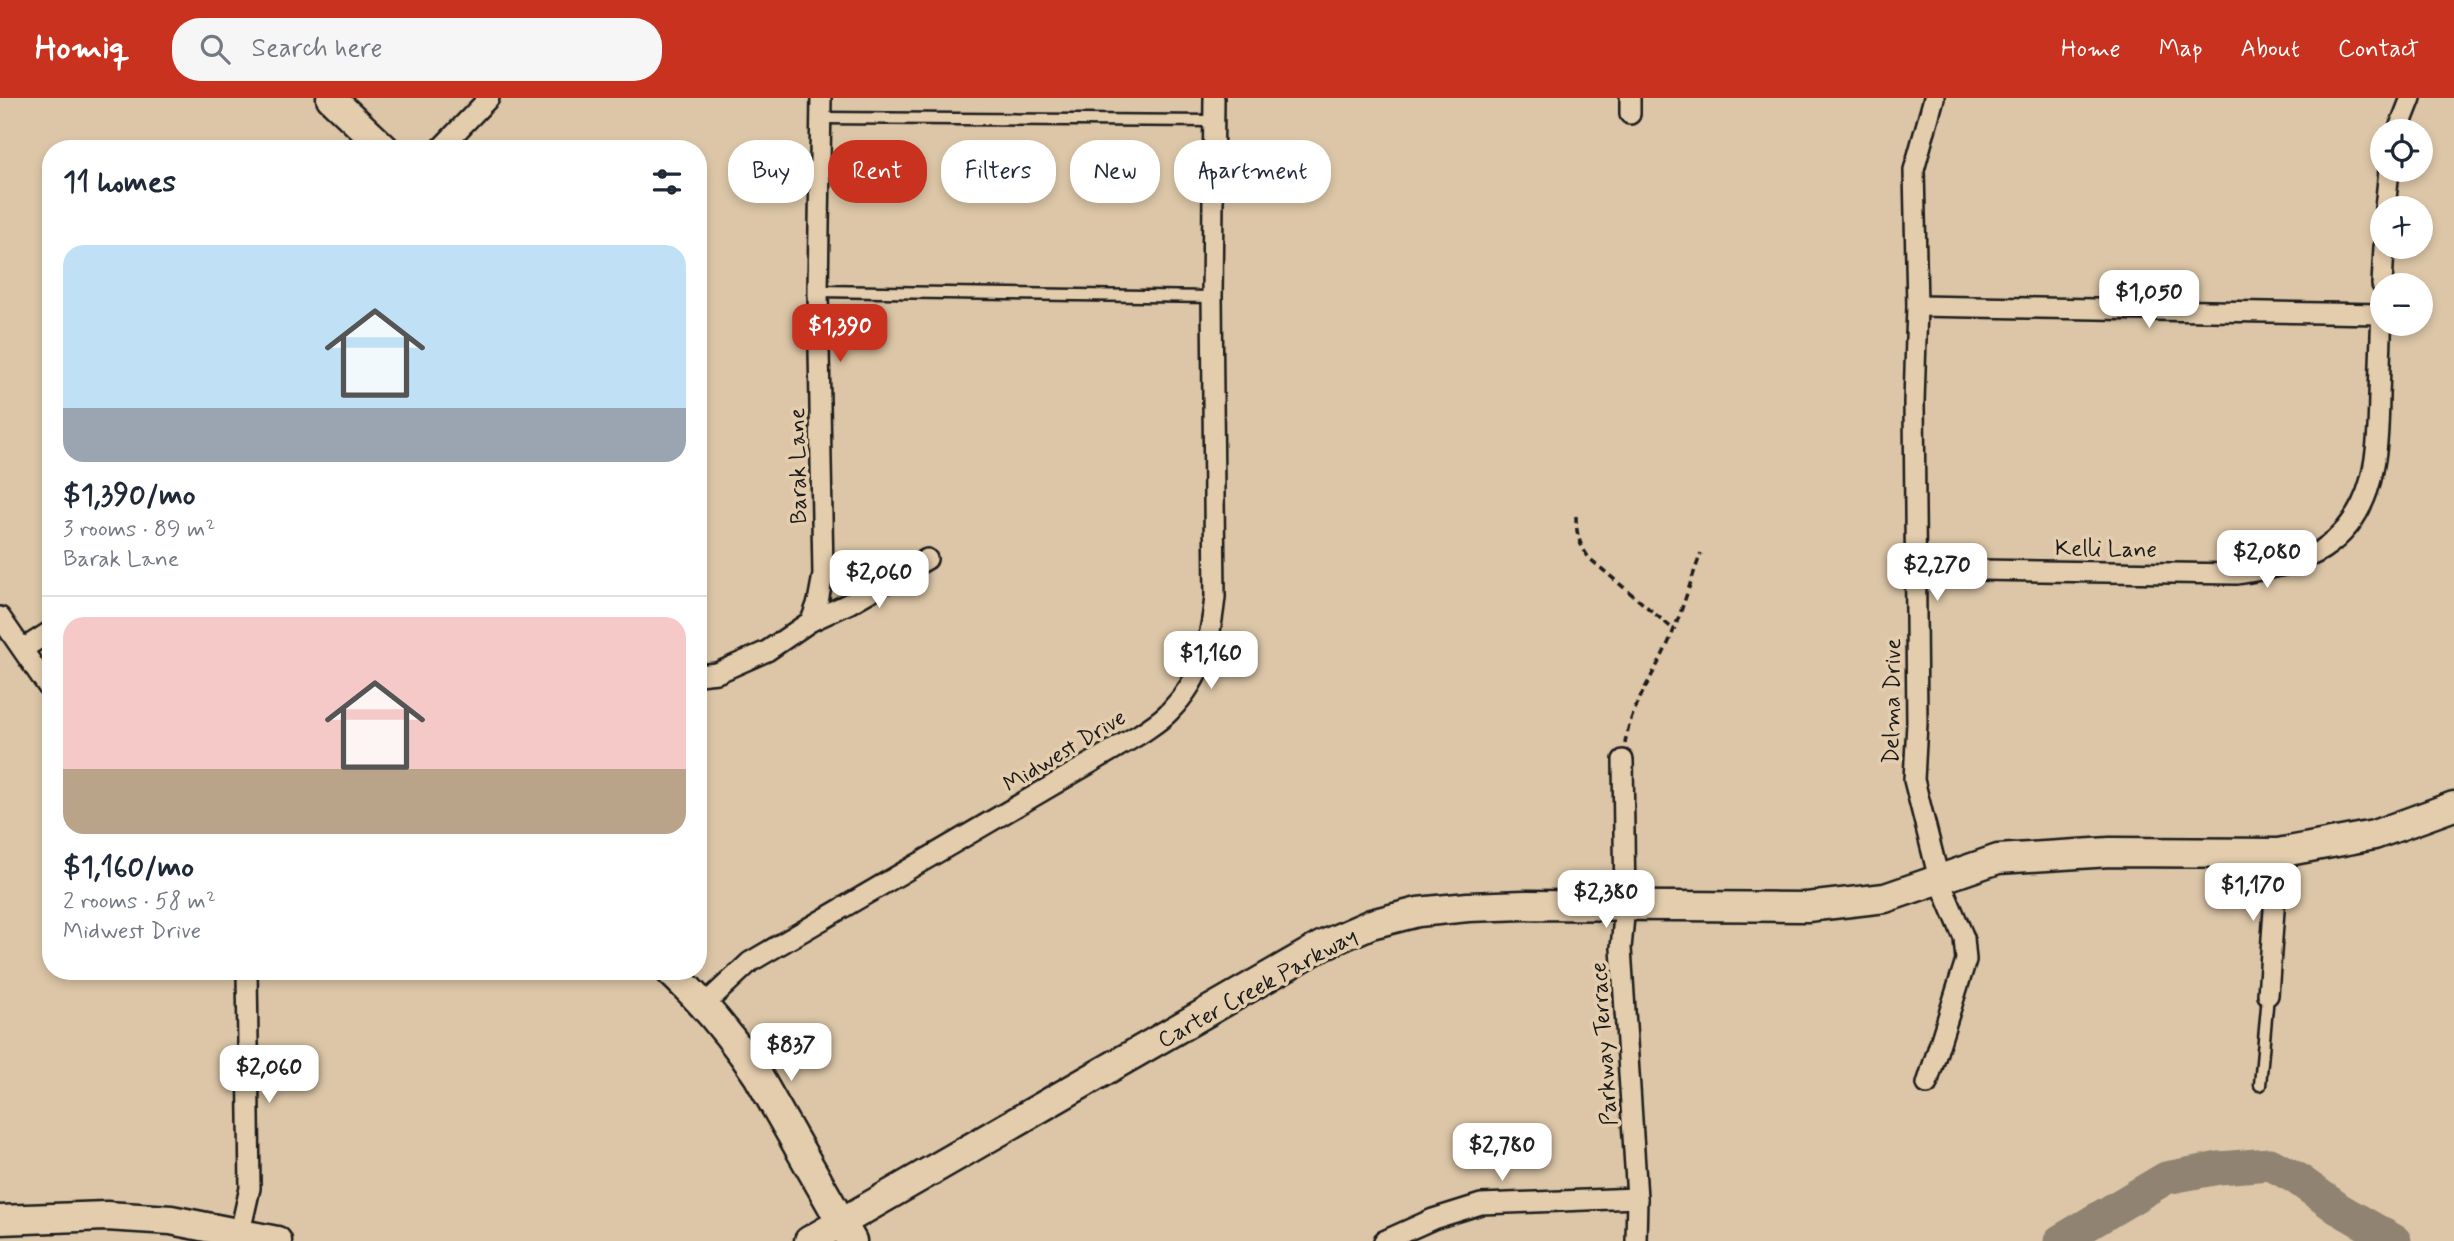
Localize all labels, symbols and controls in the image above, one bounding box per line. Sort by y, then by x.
search box [172,18,662,81]
text: Homiq [35,27,130,71]
icon: search [196,30,234,68]
text: Search here [252,32,382,66]
text: Home [2061,34,2121,65]
text: Map [2159,34,2203,65]
text: About [2241,34,2300,65]
text: Contact [2338,34,2419,65]
map controls [2370,119,2433,336]
button: locate [2370,119,2433,182]
chip: Buy [728,140,814,203]
chip: Rent [828,140,927,203]
chip: Filters [941,140,1056,203]
chip: New [1070,140,1160,203]
chip: Apartment [1174,140,1331,203]
text: 11 homes [63,163,176,202]
icon: filters [648,163,686,201]
button: + [2370,196,2433,259]
pin: $1,050 [2092,271,2206,330]
button: − [2370,273,2433,336]
text: $1,050 [2115,278,2183,308]
icon: home [312,290,438,416]
pin: $1,390 [783,304,897,364]
text: $1,390 [808,312,872,342]
street label: Barak Lane [783,408,815,524]
text: $1,390/mo [63,476,196,515]
text: 3 rooms · 89 m² [63,515,215,545]
pin: $2,080 [2210,531,2324,590]
street label: Kelli Lane [2055,534,2157,566]
text: $2,080 [2233,538,2301,568]
pin: $2,270 [1880,544,1994,603]
text: Barak Lane [63,545,179,575]
pin: $2,060 [822,550,936,610]
text: $2,270 [1903,551,1971,581]
text: $2,060 [846,558,912,588]
pin: $1,160 [1154,632,1268,691]
street label: Delma Drive [1877,638,1909,764]
text: $1,160 [1180,639,1242,669]
icon: home [312,662,438,788]
street label: Midwest Drive [998,703,1132,800]
text: $1,160/mo [63,848,194,887]
pin: $1,170 [2196,864,2310,923]
pin: $2,380 [1549,870,1663,930]
text: $1,170 [2221,871,2285,901]
text: $2,380 [1574,878,1638,908]
text: 2 rooms · 58 m² [63,887,216,917]
text: Midwest Drive [63,917,201,947]
street label: Carter Creek Parkway [1153,921,1363,1056]
street label: Parkway Terrace [1584,961,1626,1127]
pin: $837 [750,1024,832,1083]
text: $837 [766,1031,816,1061]
pin: $2,060 [212,1046,326,1105]
text: $2,060 [236,1053,302,1083]
pin: $2,780 [1445,1124,1559,1183]
text: $2,780 [1469,1131,1535,1161]

